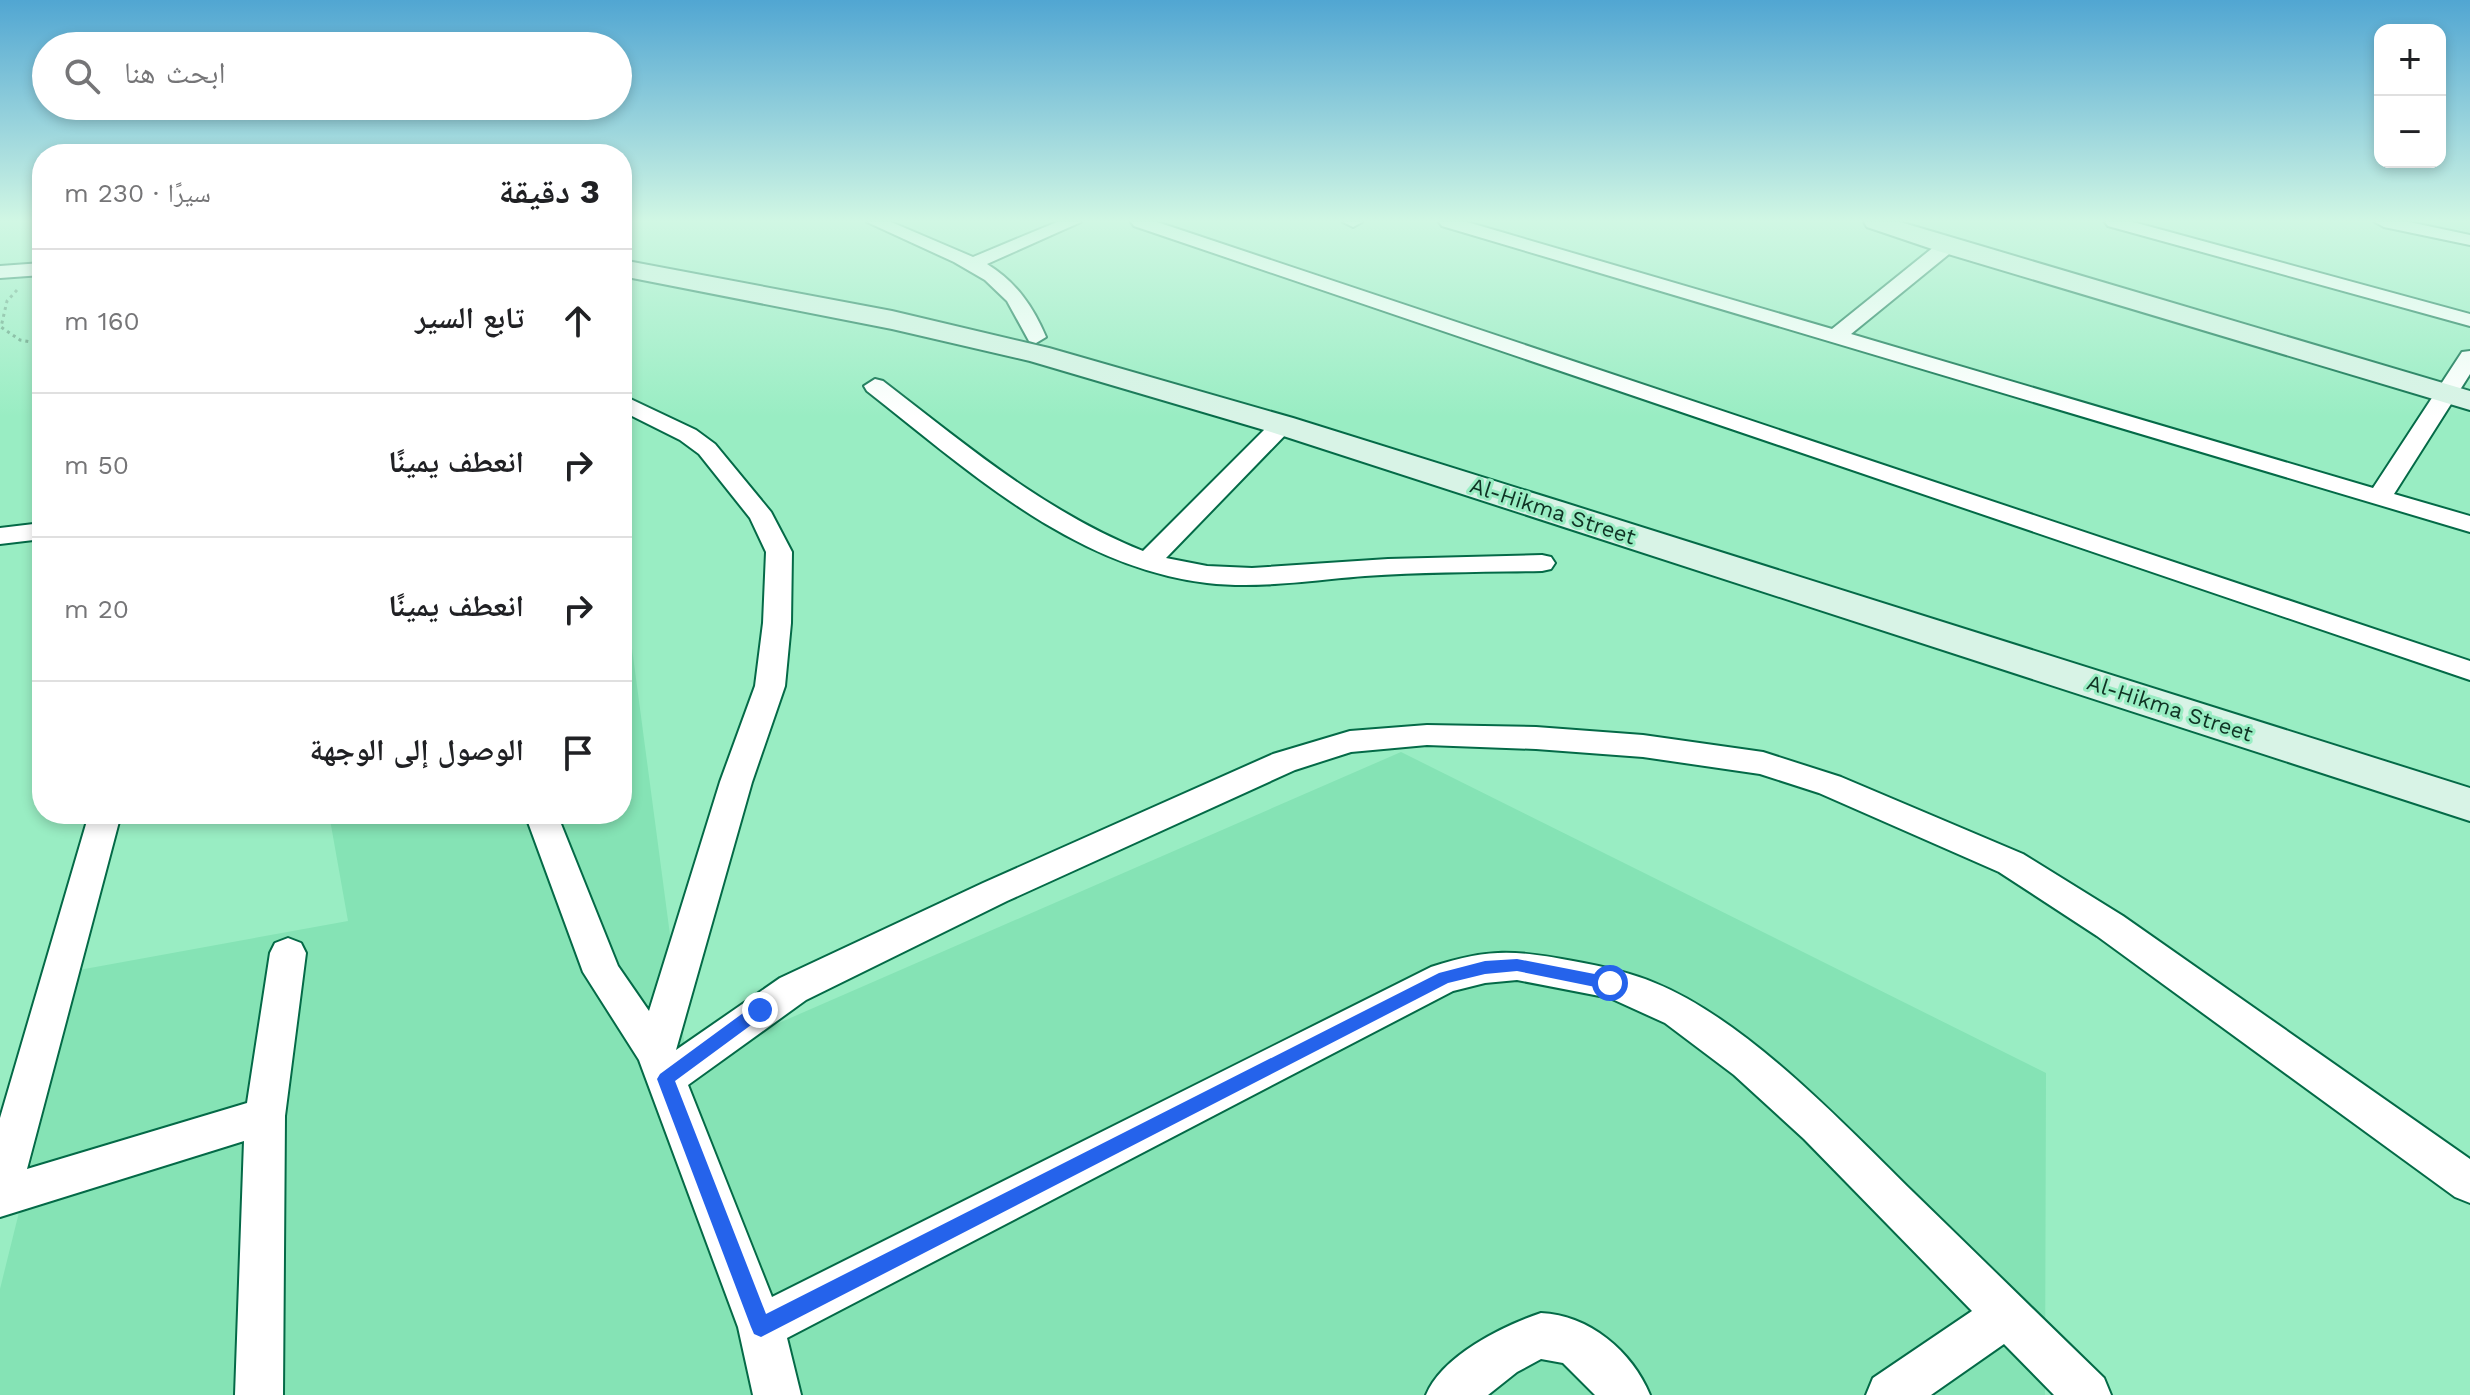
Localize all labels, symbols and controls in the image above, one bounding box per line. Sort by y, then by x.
map controls [2374,24,2446,168]
button: + [2374,24,2446,96]
search box [32,32,632,120]
icon: search [60,54,104,98]
text: ابحث هنا [124,55,226,90]
button: − [2374,96,2446,168]
text: 3 دقيقة [499,171,600,211]
text: سيرًا · 230 m [64,178,211,208]
icon: ahead [556,299,600,343]
text: تابع السير [415,300,524,335]
text: 160 m [64,306,140,336]
icon: right [556,443,600,487]
text: انعطف يمينًا [388,444,524,479]
text: 50 m [64,450,129,480]
street label: Al-Hikma Street [1467,472,1639,550]
icon: right [556,587,600,631]
text: انعطف يمينًا [388,588,524,623]
text: 20 m [64,594,129,624]
street label: Al-Hikma Street [2084,669,2256,747]
icon: arrive [556,731,600,775]
text: الوصول إلى الوجهة [310,732,524,767]
route start [1592,965,1628,1001]
route end [742,992,778,1028]

